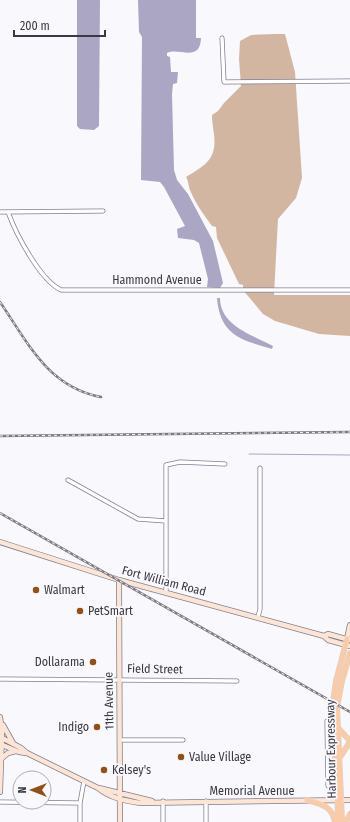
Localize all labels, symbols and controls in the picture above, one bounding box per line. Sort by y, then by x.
scale bar [14,12,105,38]
text: 200 m [20,19,50,33]
street label: Hammond Avenue [112,273,202,287]
street label: Fort William Road [121,563,207,599]
place label: Walmart [44,583,85,597]
marker: Walmart [31,585,41,595]
place label: PetSmart [88,604,133,618]
marker: PetSmart [75,606,85,616]
place label: Dollarama [35,655,85,669]
marker: Dollarama [88,657,98,667]
street label: Field Street [127,662,183,676]
street label: 11th Avenue [101,672,117,730]
street label: Harbour Expressway [323,699,339,799]
place label: Indigo [58,720,89,734]
marker: Indigo [92,722,102,732]
place label: Value Village [189,750,251,764]
marker: Value Village [176,752,186,762]
place label: Kelsey's [112,763,151,777]
marker: Kelsey's [99,765,109,775]
north arrow [12,770,52,810]
street label: Memorial Avenue [209,784,295,798]
text: N [16,787,29,793]

